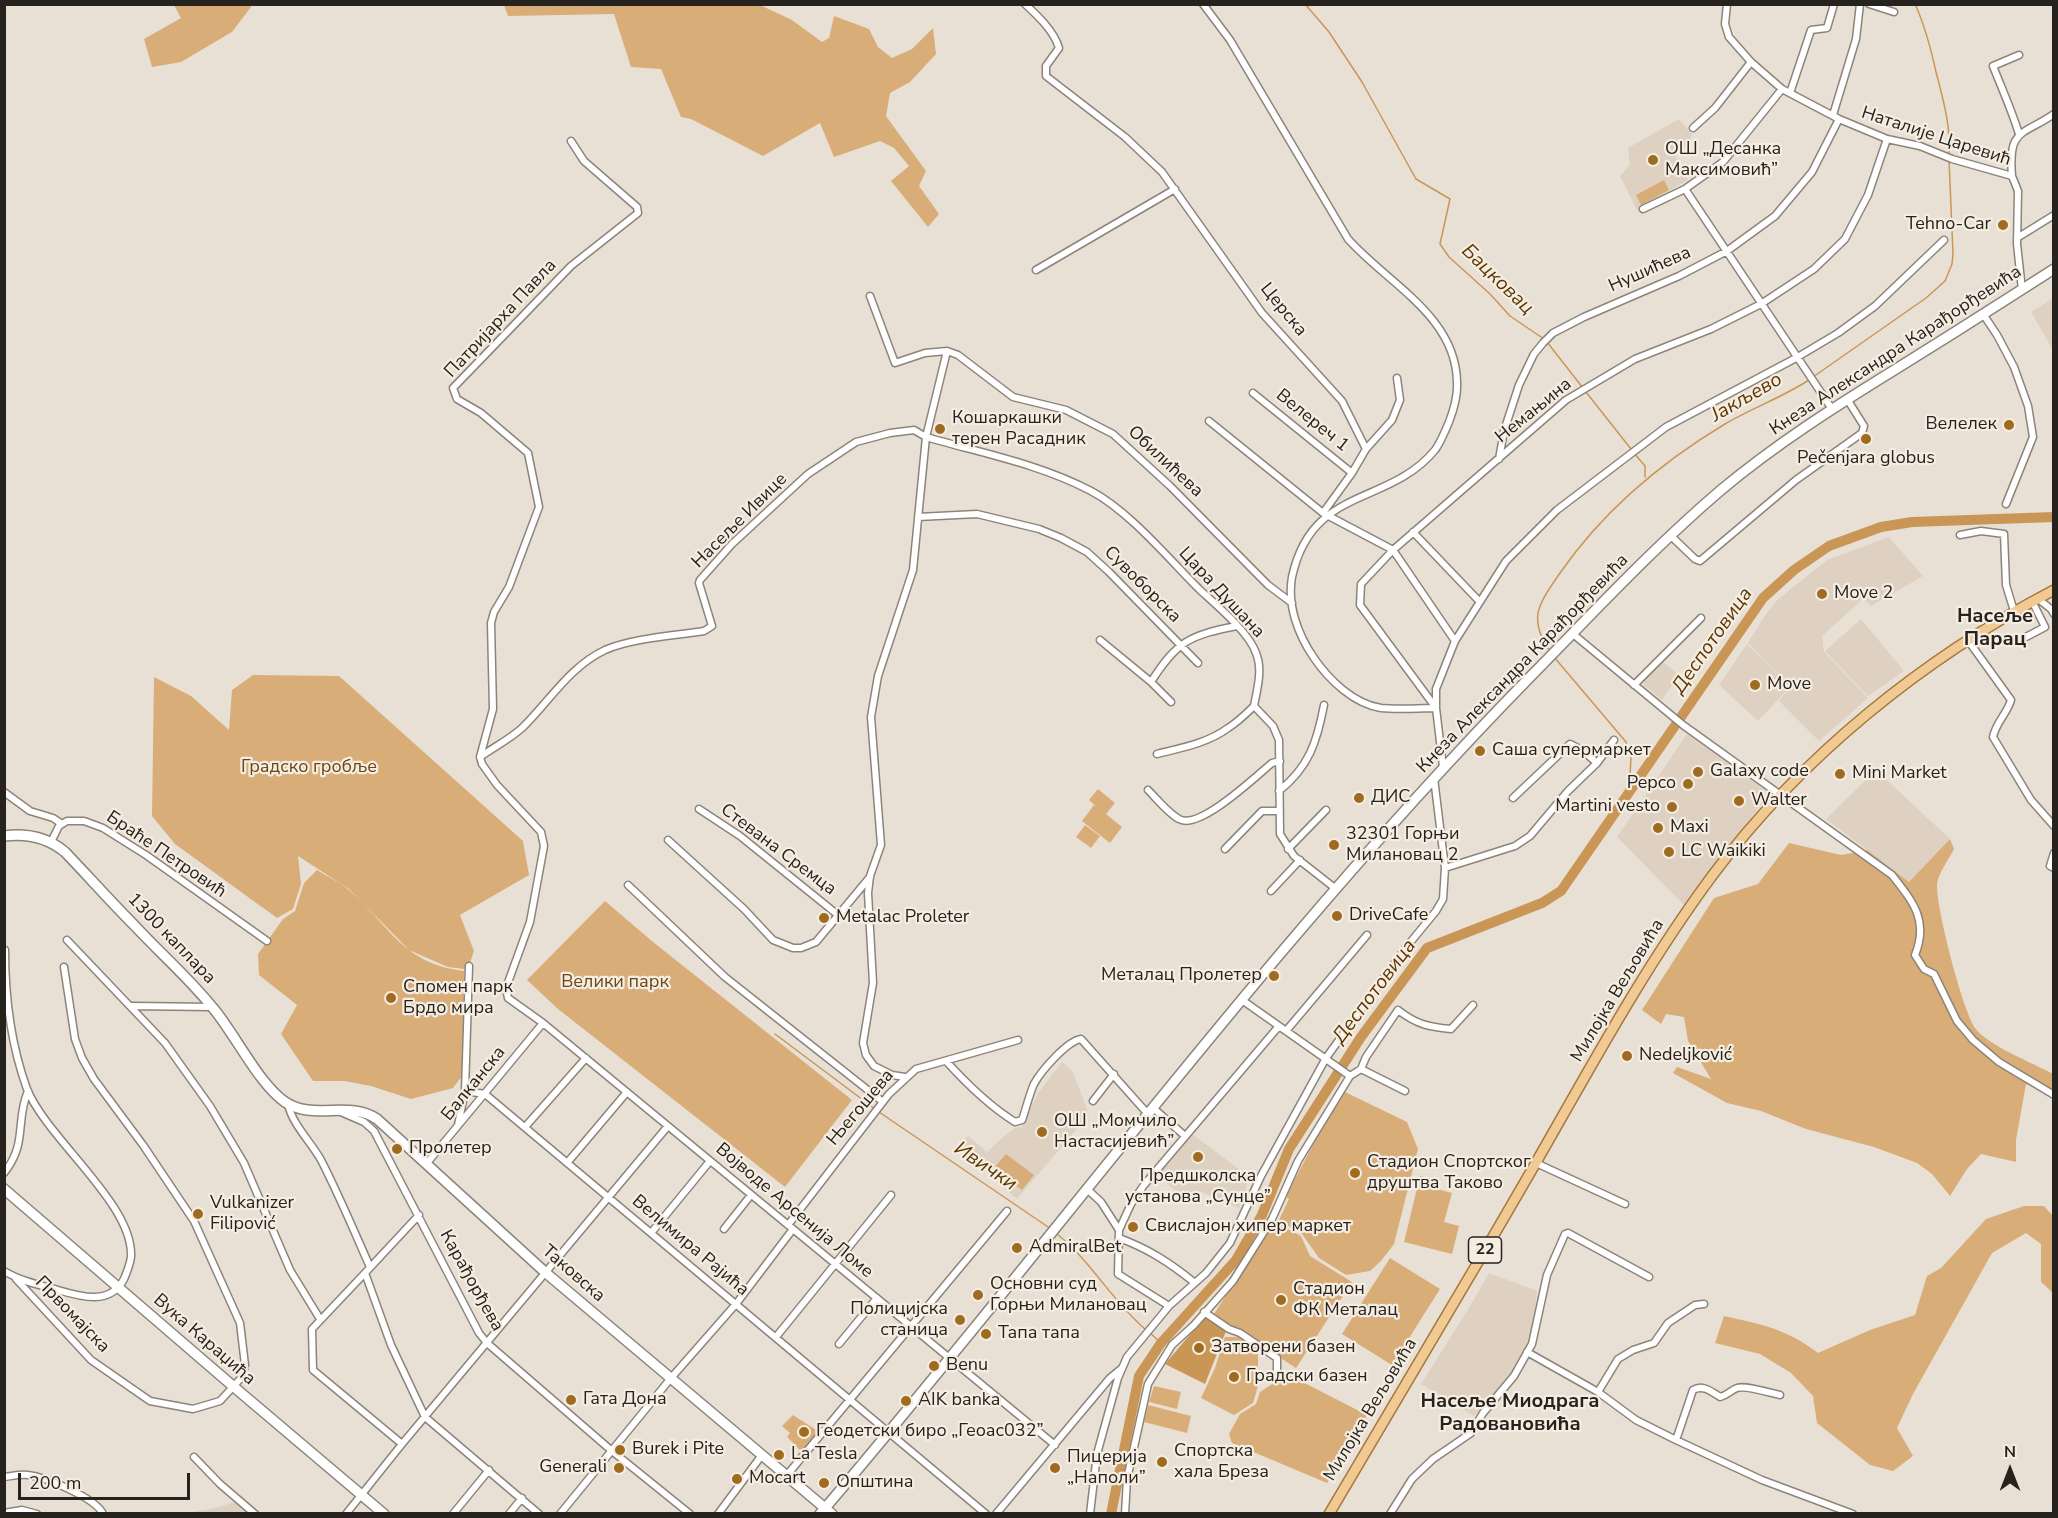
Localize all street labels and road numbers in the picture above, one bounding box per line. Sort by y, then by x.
street label: Наталије Царевић [1859,103,2013,171]
street label: Нушићева [1606,242,1694,298]
street label: Патријарха Павла [441,255,561,383]
street label: Кнеза Александра Карађорђевића [1766,261,2026,441]
street label: Церска [1255,279,1311,341]
street label: Немањина [1492,374,1576,448]
street label: Велереч 1 [1271,385,1353,457]
street label: Обилићева [1123,422,1207,502]
street label: Насеље Ивице [688,469,792,573]
street label: Сувоборска [1099,542,1185,628]
street label: Цара Душана [1173,543,1269,643]
street label: Кнеза Александра Карађорђевића [1413,550,1633,778]
street label: Стевана Сремца [716,800,840,900]
street label: Браће Петровић [102,807,230,903]
street label: 1300 каплара [122,889,220,989]
street label: Милојка Вељовића [1567,916,1669,1066]
street label: Балканска [437,1042,511,1126]
street label: Његошева [823,1066,899,1150]
street label: Војводе Арсенија Ломе [711,1139,877,1283]
street label: Велимира Рајића [627,1191,753,1301]
street label: Карађорђева [434,1227,508,1335]
road number: 22 [1468,1237,1502,1263]
street label: Таковска [537,1241,609,1307]
street label: Првомајска [30,1272,114,1358]
street label: Вука Караџића [149,1290,259,1390]
street label: Милојка Вељовића [1320,1335,1422,1485]

